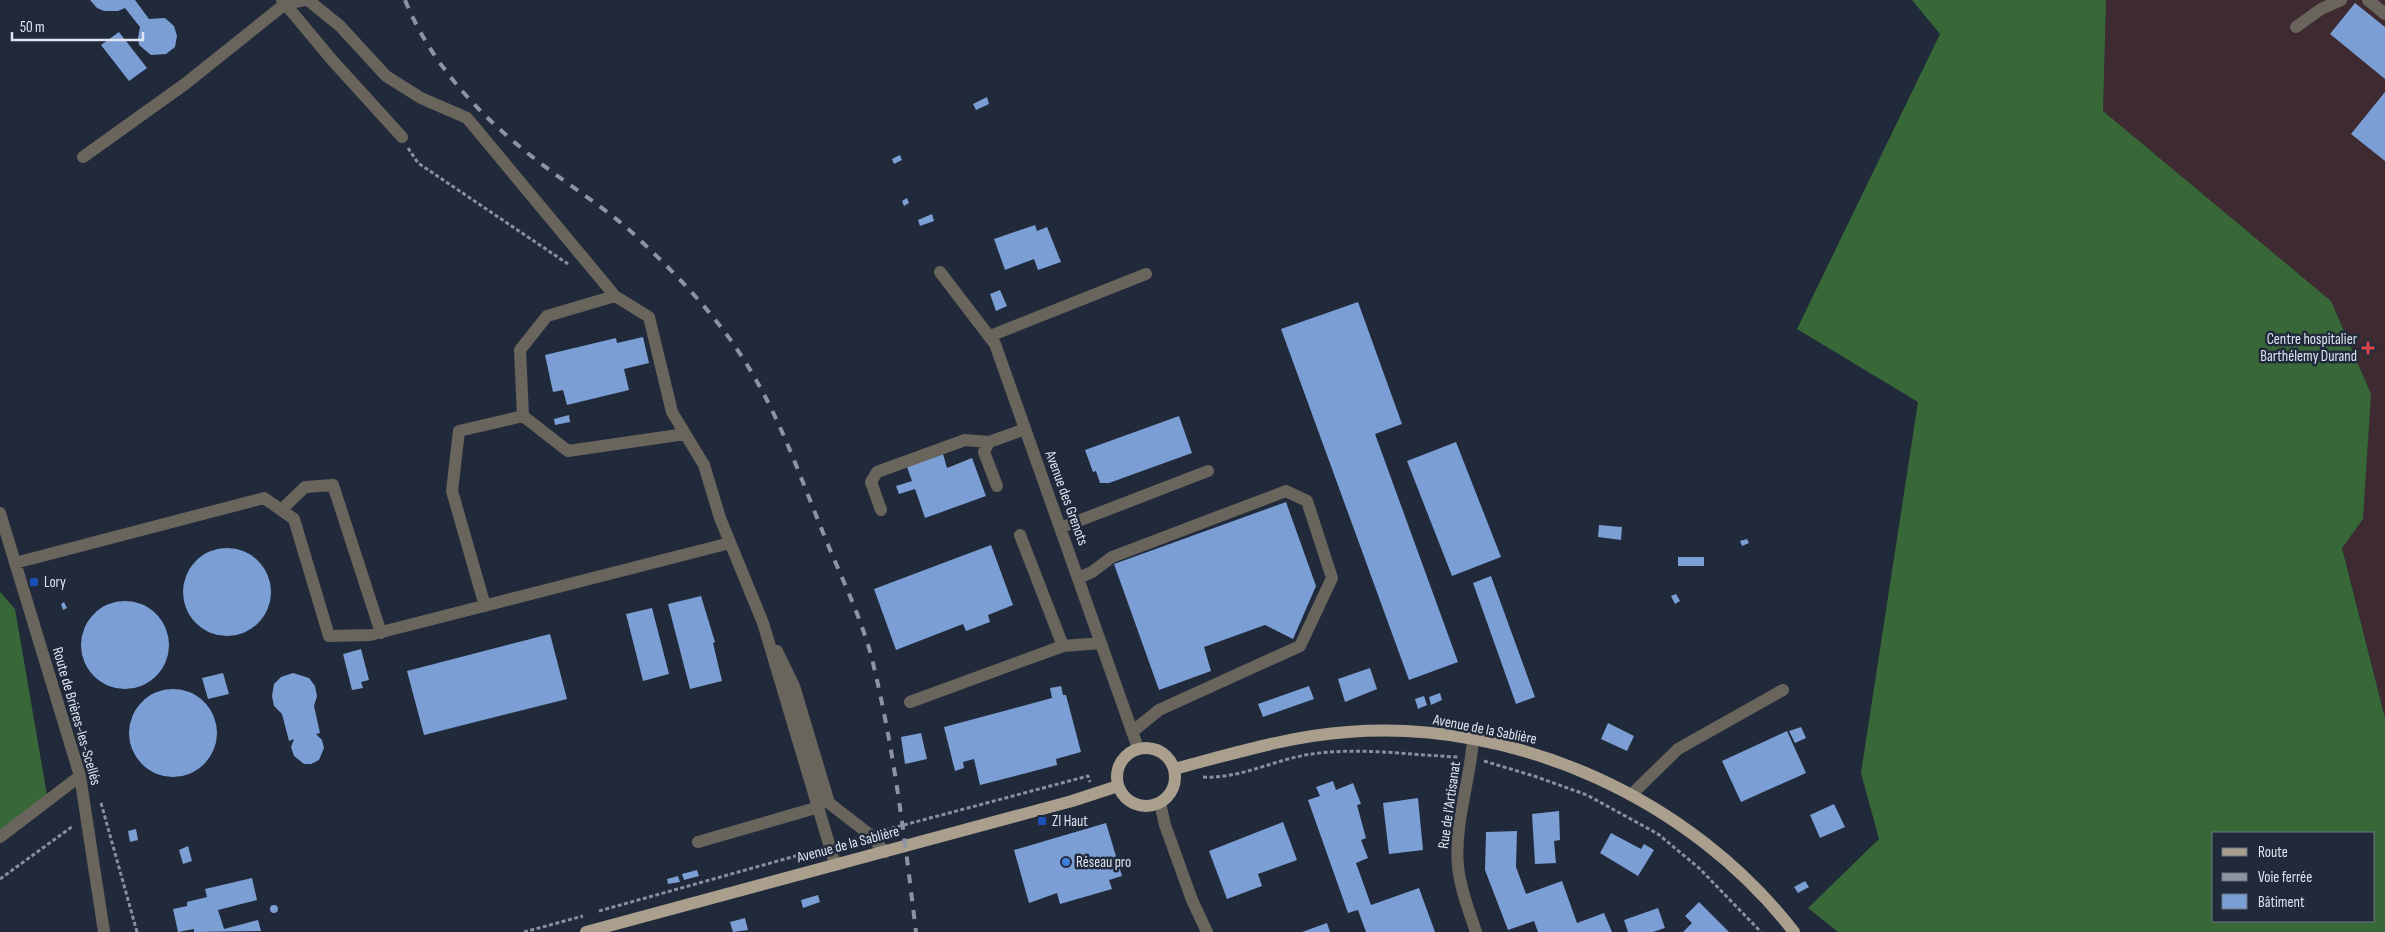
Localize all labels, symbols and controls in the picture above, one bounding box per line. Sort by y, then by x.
scale bar [12,10,144,42]
text: 50 m [20,18,45,37]
place label: Centre hospitalier Barthélemy Durand [2260,330,2358,366]
marker: Centre hospitalier Barthélemy Durand [2361,341,2375,355]
street label: Avenue des Grenots [1040,447,1092,548]
place label: Lory [44,573,66,592]
marker: Lory [28,576,40,588]
street label: Route de Brières-les-Scellés [48,645,105,787]
street label: Avenue de la Sablière [1431,710,1538,749]
street label: Rue de l'Artisanat [1434,760,1465,850]
place label: ZI Haut [1052,812,1088,831]
marker: ZI Haut [1036,815,1048,827]
street label: Avenue de la Sablière [794,822,901,868]
legend [2212,832,2375,922]
text: Route [2258,843,2288,862]
place label: Réseau pro [1076,853,1131,872]
marker: Réseau pro [1060,856,1072,868]
text: Voie ferrée [2258,868,2312,887]
text: Bâtiment [2258,893,2305,912]

